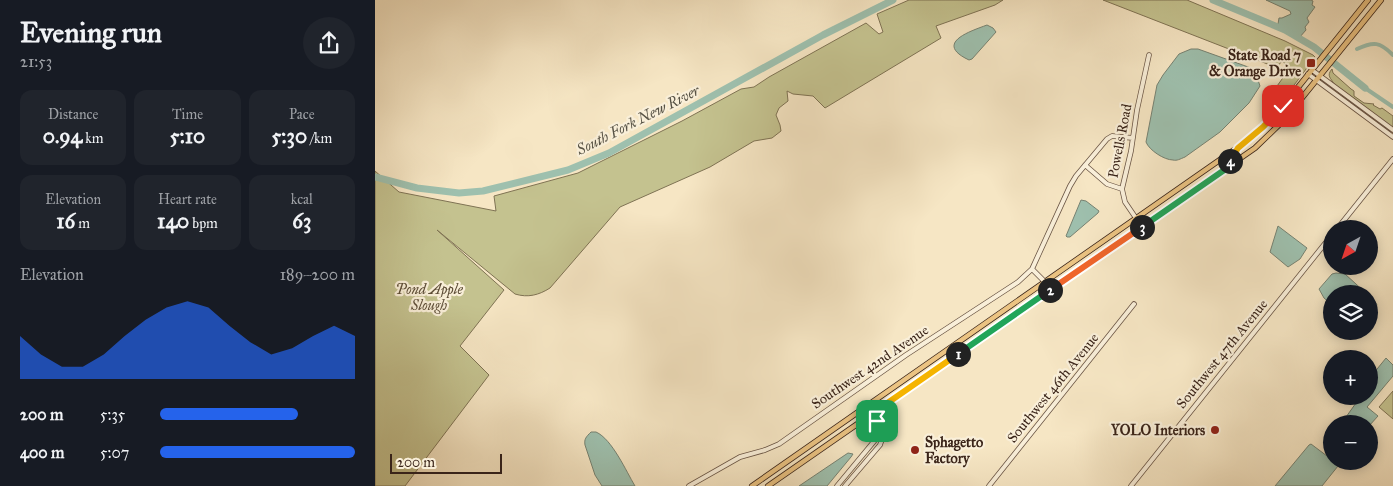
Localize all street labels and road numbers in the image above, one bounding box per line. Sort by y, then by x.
street label: Powells Road [1104,102,1136,180]
street label: Southwest 47th Avenue [1173,296,1271,412]
street label: Southwest 42nd Avenue [808,321,932,413]
street label: Southwest 46th Avenue [1004,330,1102,446]

